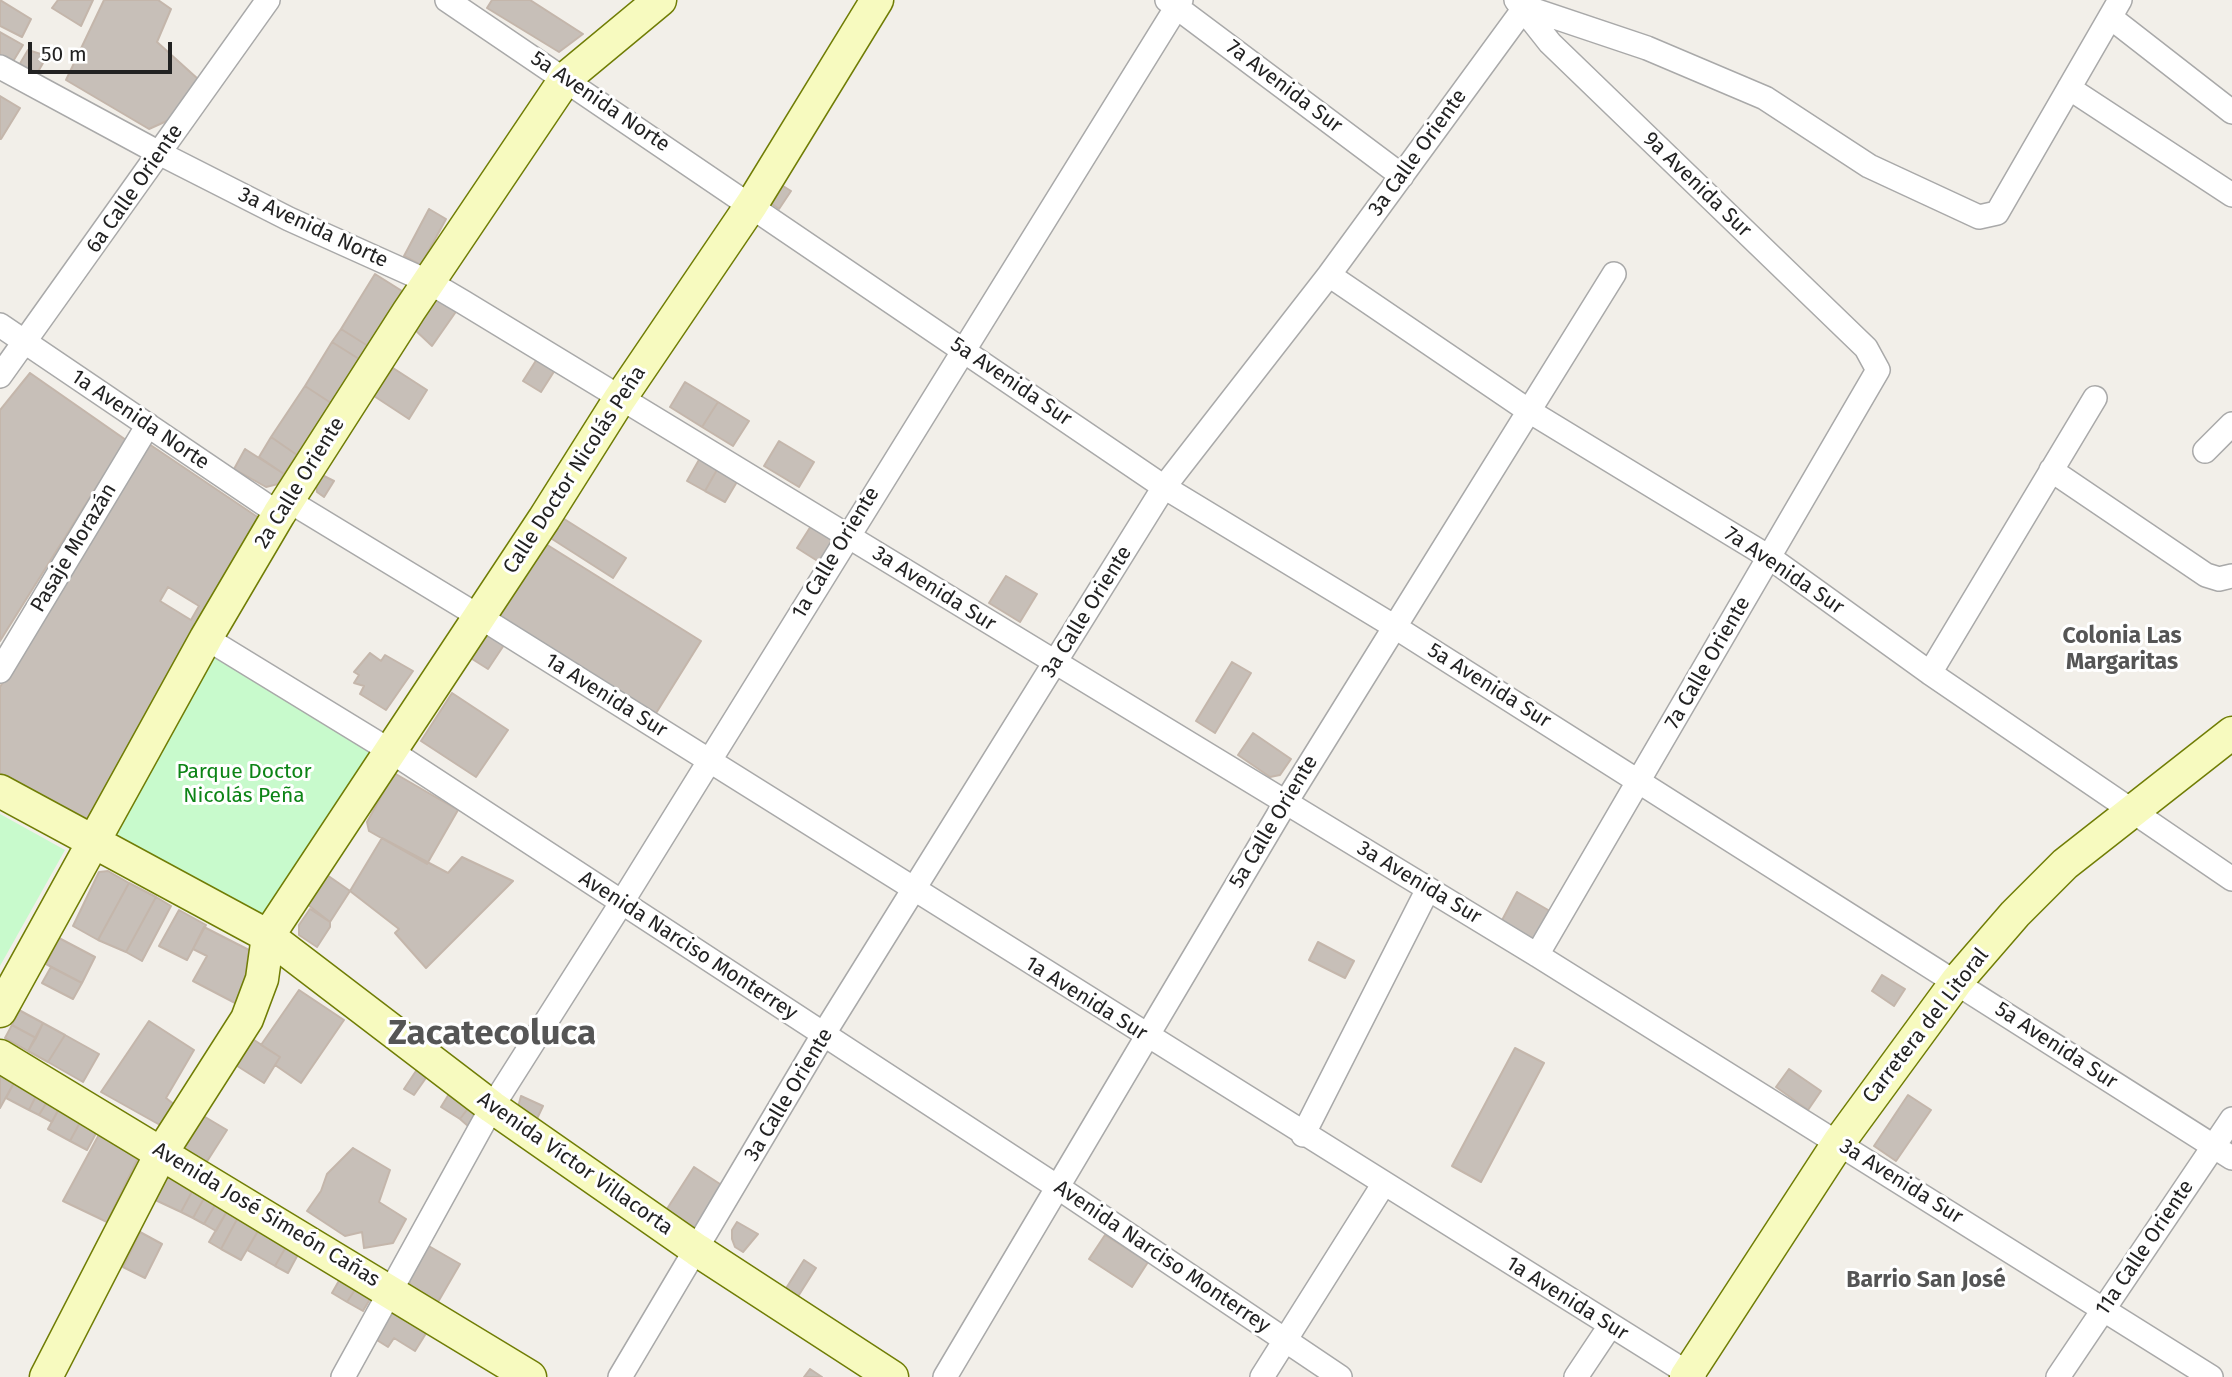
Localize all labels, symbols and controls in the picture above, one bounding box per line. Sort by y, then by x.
scale bar [32,28,175,72]
street label: 7a Avenida Sur [1221,35,1347,139]
text: 50 m [41,41,87,67]
street label: 5a Avenida Norte [526,46,674,158]
street label: 3a Calle Oriente [1364,85,1472,221]
street label: 6a Calle Oriente [81,120,189,258]
street label: 9a Avenida Sur [1638,127,1756,243]
street label: 3a Avenida Norte [234,182,392,274]
street label: 5a Avenida Sur [946,332,1076,432]
street label: Calle Doctor Nicolás Peña [498,361,652,579]
street label: 1a Avenida Norte [66,365,214,475]
street label: 2a Calle Oriente [250,413,350,553]
street label: Pasaje Morazán [26,479,122,617]
street label: 1a Calle Oriente [787,483,885,623]
street label: 7a Avenida Sur [1719,522,1849,620]
street label: 3a Avenida Sur [868,541,1000,637]
street label: 3a Calle Oriente [1036,542,1138,682]
street label: 7a Calle Oriente [1660,592,1756,734]
district label: Colonia Las Margaritas [2062,623,2182,677]
street label: 5a Avenida Sur [1423,638,1555,734]
street label: 1a Avenida Sur [540,648,672,744]
street label: 5a Calle Oriente [1224,751,1324,893]
park label: Parque Doctor Nicolás Peña [176,759,312,809]
street label: 3a Avenida Sur [1352,836,1486,930]
street label: Avenida Narciso Monterrey [574,866,802,1026]
street label: Carretera del Litoral [1858,944,1994,1108]
street label: 1a Avenida Sur [1020,951,1152,1047]
street label: 5a Avenida Sur [1990,997,2122,1095]
district label: Zacatecoluca [388,1013,596,1055]
street label: 3a Calle Oriente [739,1024,839,1166]
street label: Avenida Víctor Villacorta [472,1087,678,1241]
street label: 3a Avenida Sur [1835,1134,1967,1230]
street label: Avenida José Simeón Cañas [148,1137,384,1293]
street label: Avenida Narciso Monterrey [1049,1175,1275,1339]
street label: 11a Calle Oriente [2090,1176,2200,1320]
street label: 1a Avenida Sur [1501,1251,1633,1347]
district label: Barrio San José [1846,1267,2006,1295]

